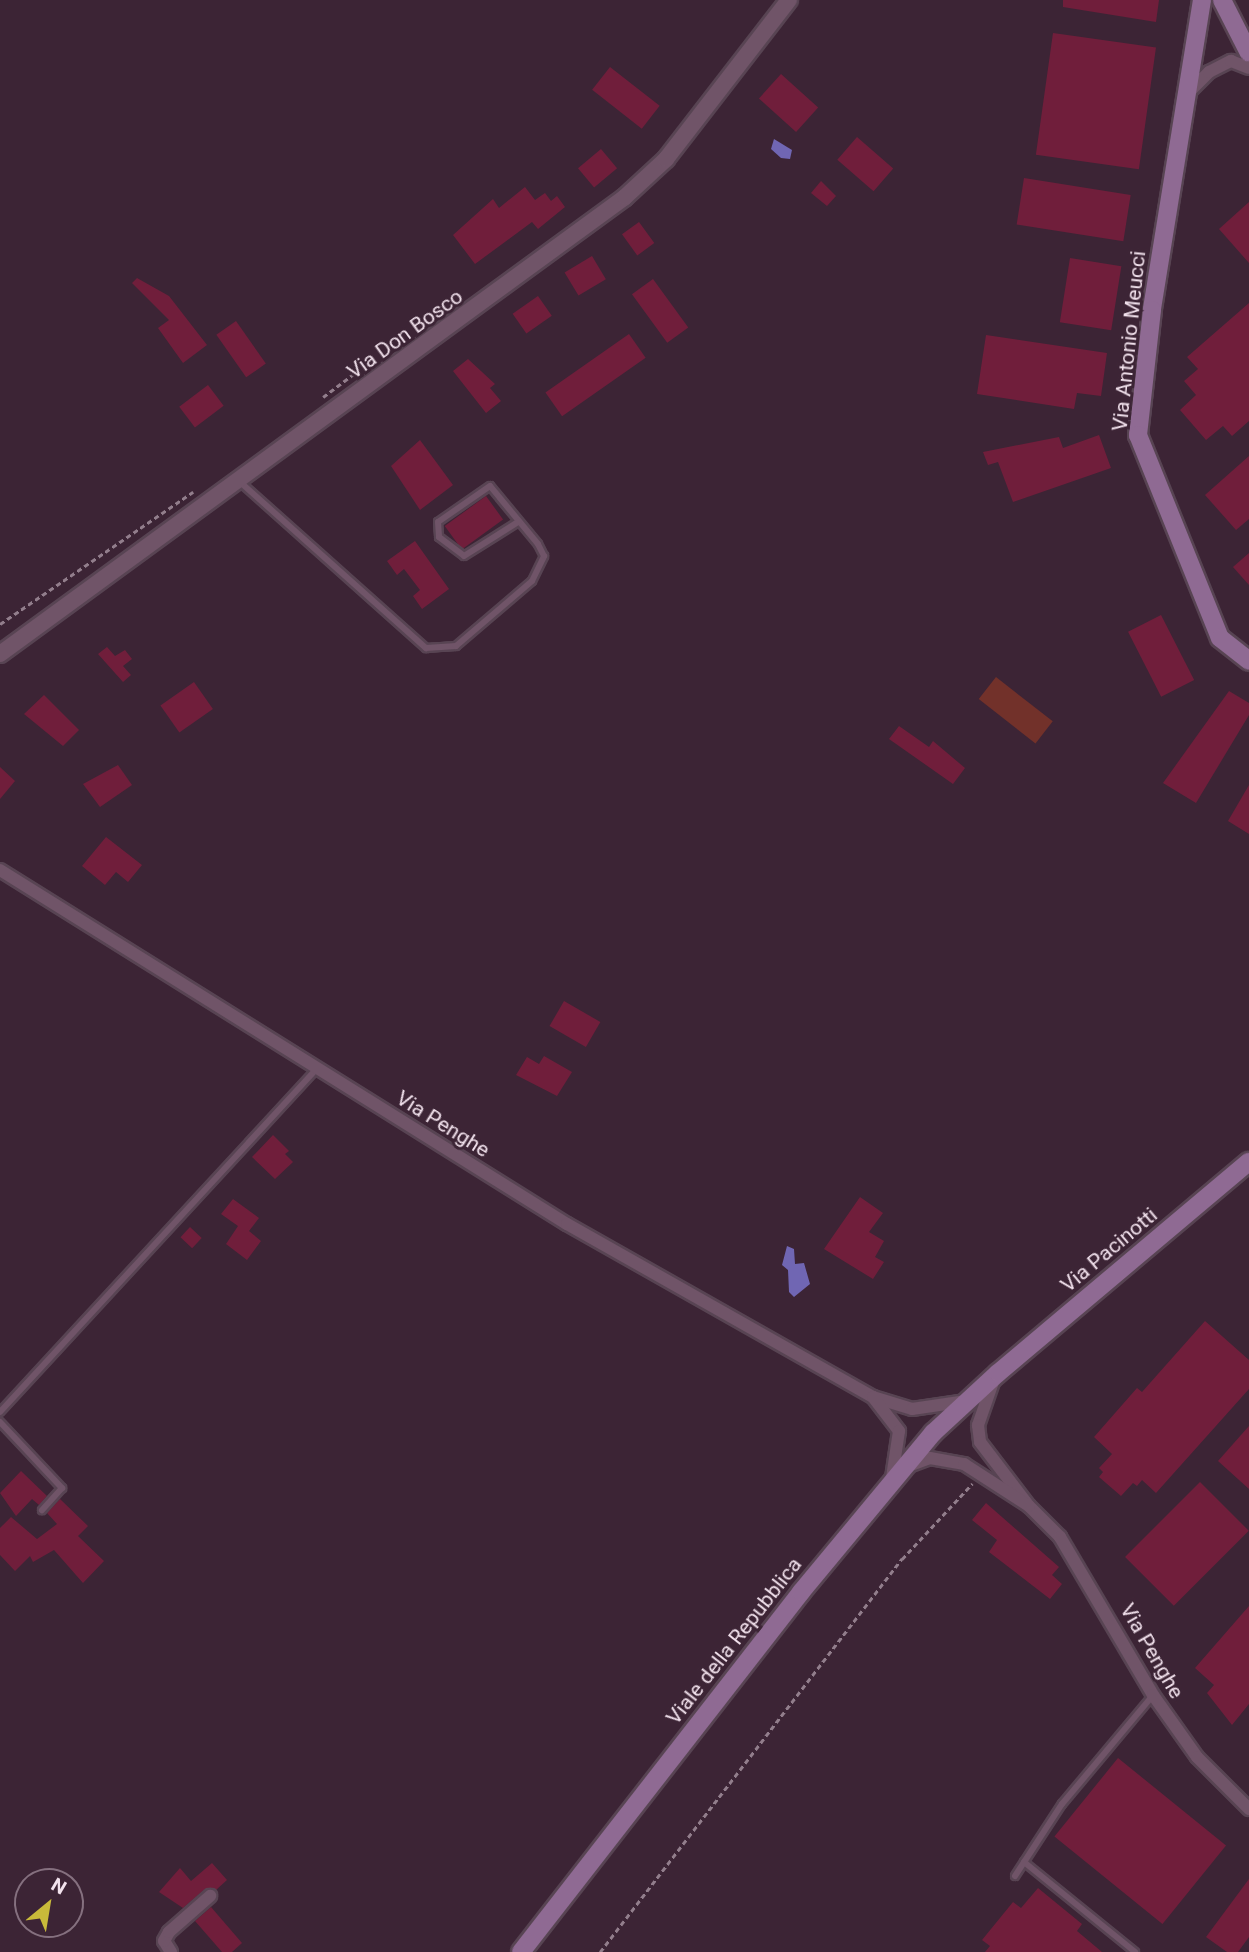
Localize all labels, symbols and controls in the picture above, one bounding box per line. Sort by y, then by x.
street label: Via Antonio Meucci [1107,250,1151,432]
street label: Via Don Bosco [342,284,468,384]
street label: Via Penghe [392,1085,494,1163]
street label: Via Pacinotti [1056,1202,1162,1298]
street label: Viale della Repubblica [661,1553,807,1729]
street label: Via Penghe [1115,1599,1189,1703]
north arrow [14,1868,84,1938]
text: N [47,1873,70,1899]

